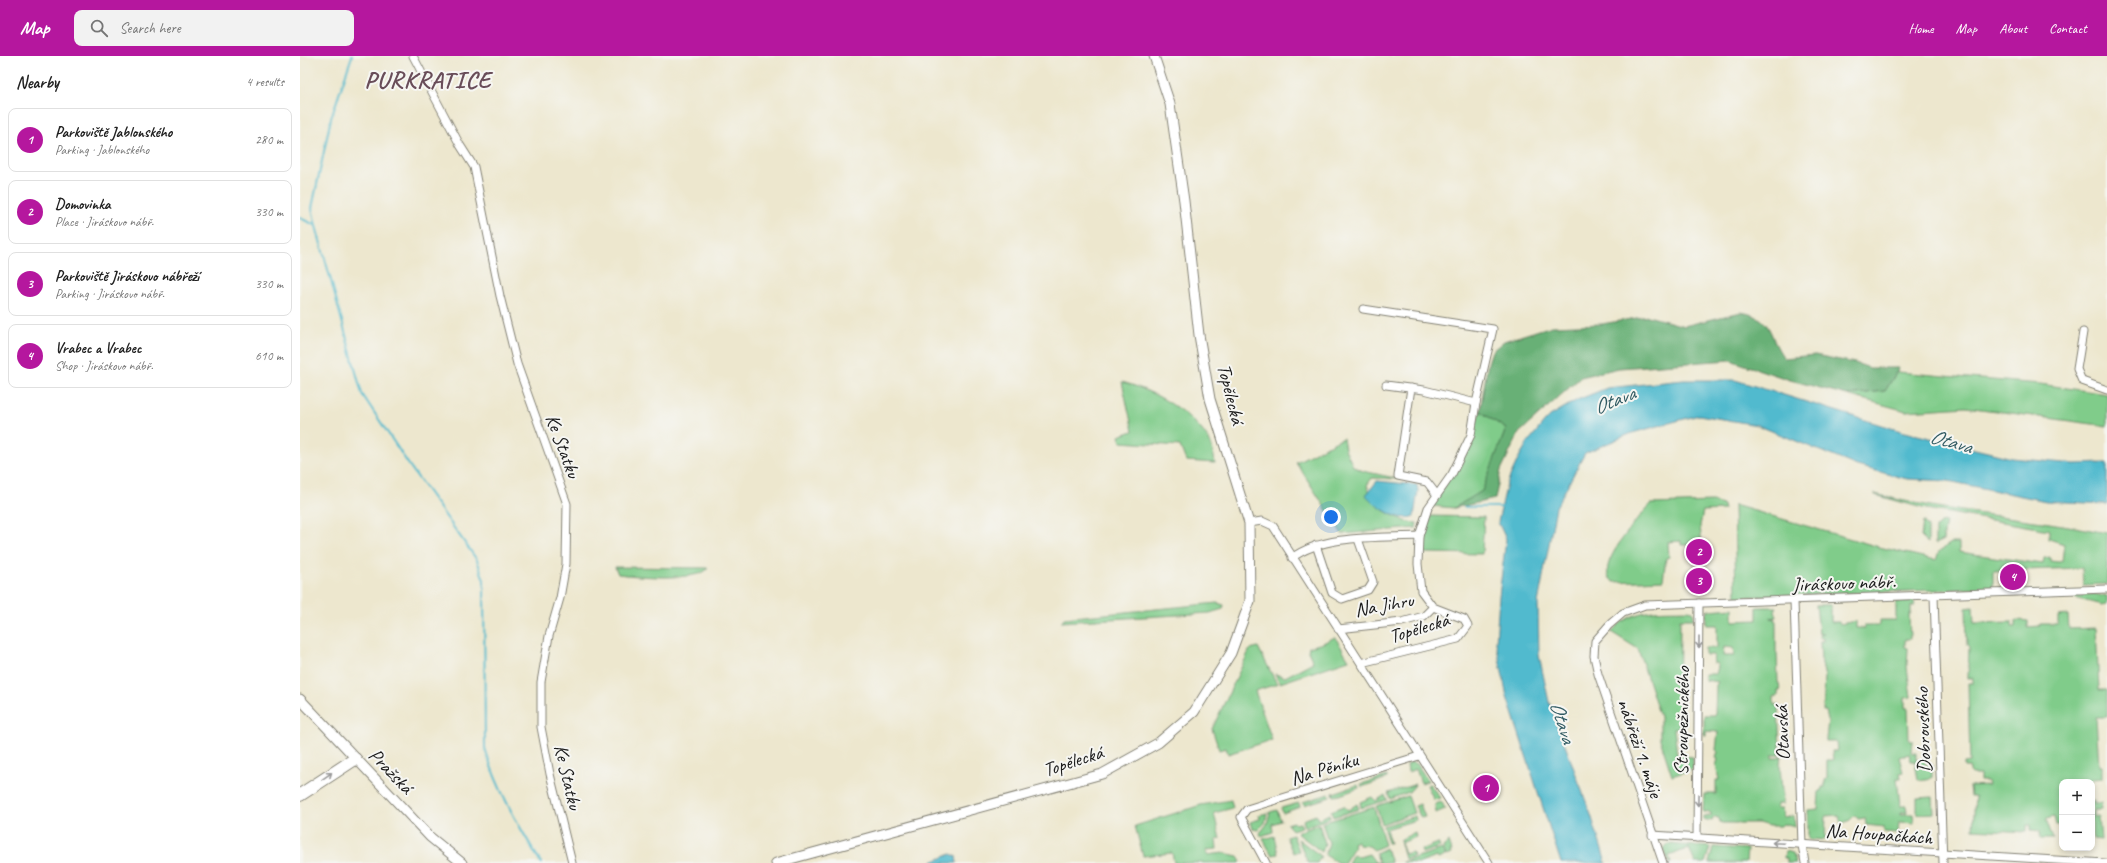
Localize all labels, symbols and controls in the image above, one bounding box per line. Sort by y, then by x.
search box [74,10,354,46]
text: Map [20,16,50,40]
icon: search [88,17,110,39]
text: Search here [120,19,181,38]
text: Home [1908,20,1934,37]
text: Map [1956,20,1977,37]
text: About [1999,20,2027,37]
text: Contact [2049,20,2087,37]
district label: PURKRATICE [365,65,494,95]
text: Nearby [16,72,59,93]
text: 4 results [246,74,284,90]
text: Parkoviště Jablonského [55,123,172,142]
text: 1 [27,132,33,148]
text: 280 m [255,132,283,148]
text: Parking · Jablonského [55,142,149,158]
text: Domovinka [55,195,110,214]
text: 2 [27,204,33,220]
text: 330 m [255,204,283,220]
text: Place · Jiráskovo nábř. [55,214,154,230]
text: Parkoviště Jiráskovo nábřeží [55,267,199,286]
text: 3 [27,276,33,292]
text: 330 m [255,276,283,292]
text: Parking · Jiráskovo nábř. [55,286,164,302]
text: Vrabec a Vrabec [55,339,141,358]
text: 4 [27,348,33,364]
text: 610 m [255,348,283,364]
text: Shop · Jiráskovo nábř. [55,358,153,374]
street label: Topělecká [1211,361,1251,429]
water label: Otava [1589,379,1641,420]
street label: Ke Statku [540,411,587,483]
water label: Otava [1927,423,1977,460]
your location [1321,507,1341,527]
pin: 2 [1686,537,1712,567]
pin: 4 [2000,562,2026,592]
pin: 3 [1686,566,1712,596]
street label: Jiráskovo nábř. [1791,569,1896,597]
street label: Na Jihru [1353,587,1417,622]
street label: Topělecká [1386,606,1454,649]
one-way arrow [1695,635,1703,648]
street label: Stroupežnického [1669,666,1695,776]
street label: Dobrovského [1909,686,1937,773]
street label: nábřeží 1. máje [1611,695,1669,802]
water label: Otava [1544,698,1583,749]
street label: Otavská [1768,703,1795,761]
street label: Topělecká [1040,739,1108,782]
street label: Ke Statku [548,742,588,814]
street label: Pražská [363,743,420,801]
street label: Na Pěníku [1287,746,1362,791]
one-way arrow [321,772,332,780]
pin: 1 [1473,773,1499,803]
map controls [2059,779,2095,851]
button: + [2059,779,2095,815]
one-way arrow [1694,793,1702,806]
button: − [2059,815,2095,851]
street label: Na Houpačkách [1825,818,1934,850]
one-way arrow [1772,840,1785,847]

